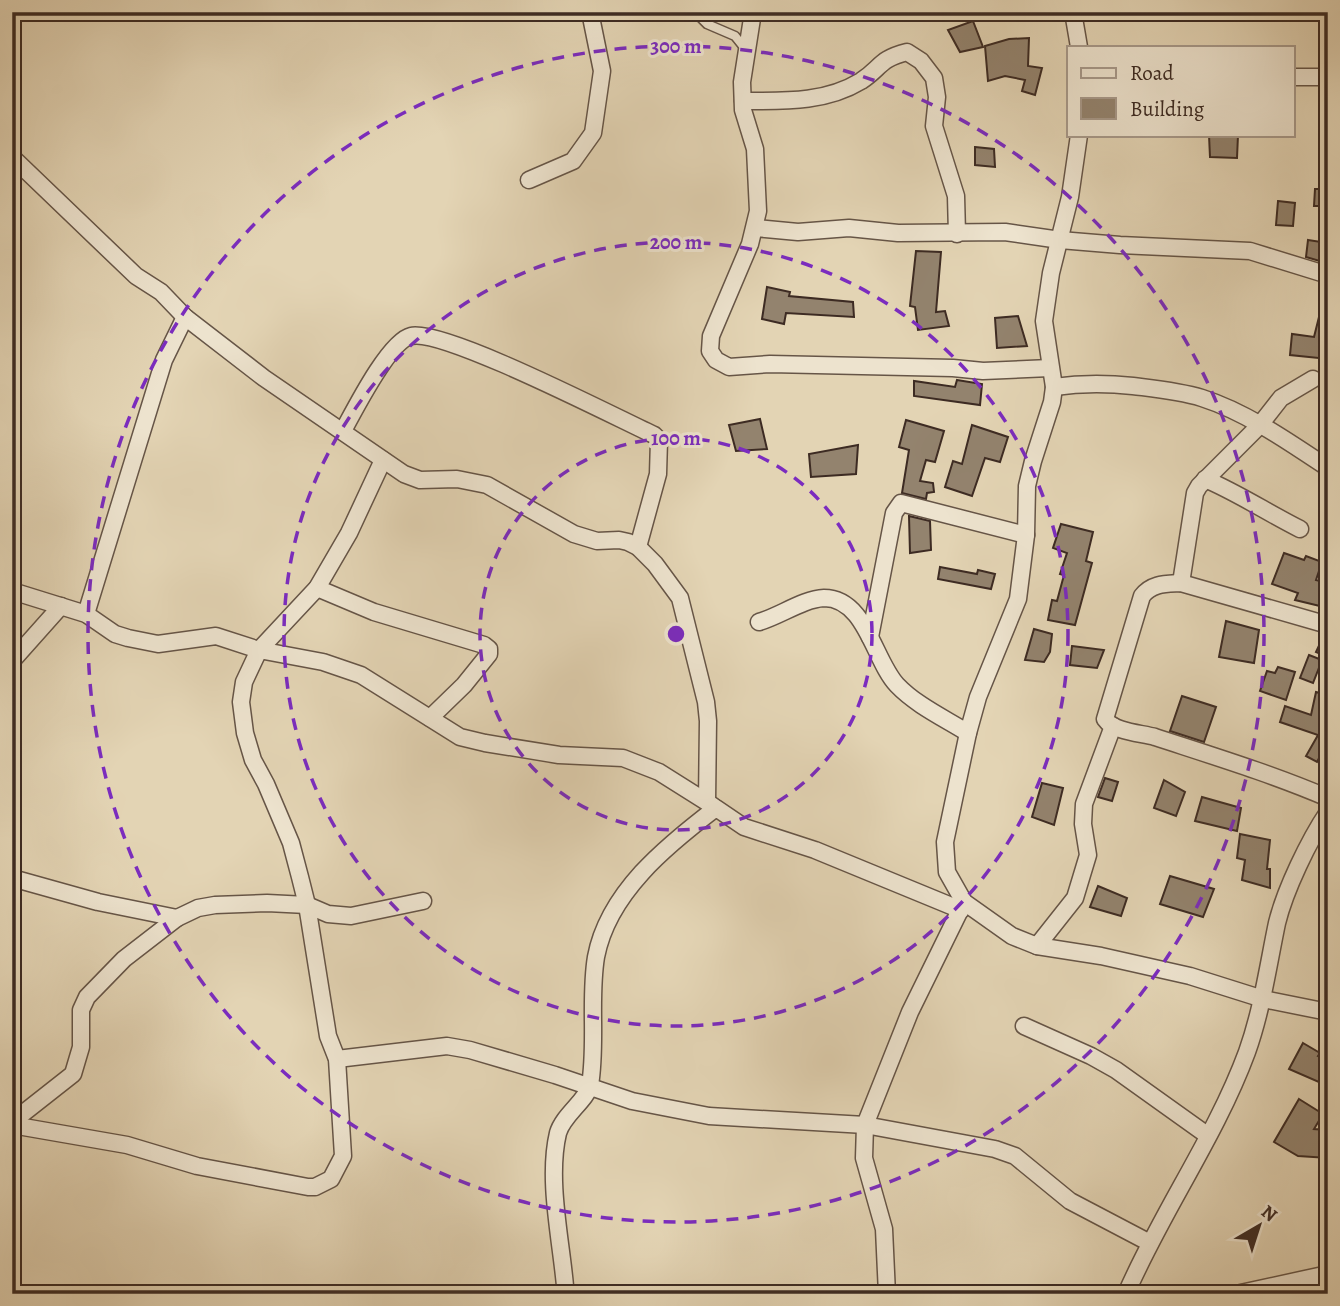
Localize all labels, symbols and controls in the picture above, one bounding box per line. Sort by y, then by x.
text: 300 m [650,32,702,60]
legend [1067,46,1294,136]
text: Road [1130,59,1174,87]
text: Building [1130,95,1205,123]
text: 200 m [650,228,703,256]
text: 100 m [651,424,701,452]
centre of rings [664,622,688,646]
north arrow [1224,1190,1294,1260]
text: N [1256,1199,1283,1228]

